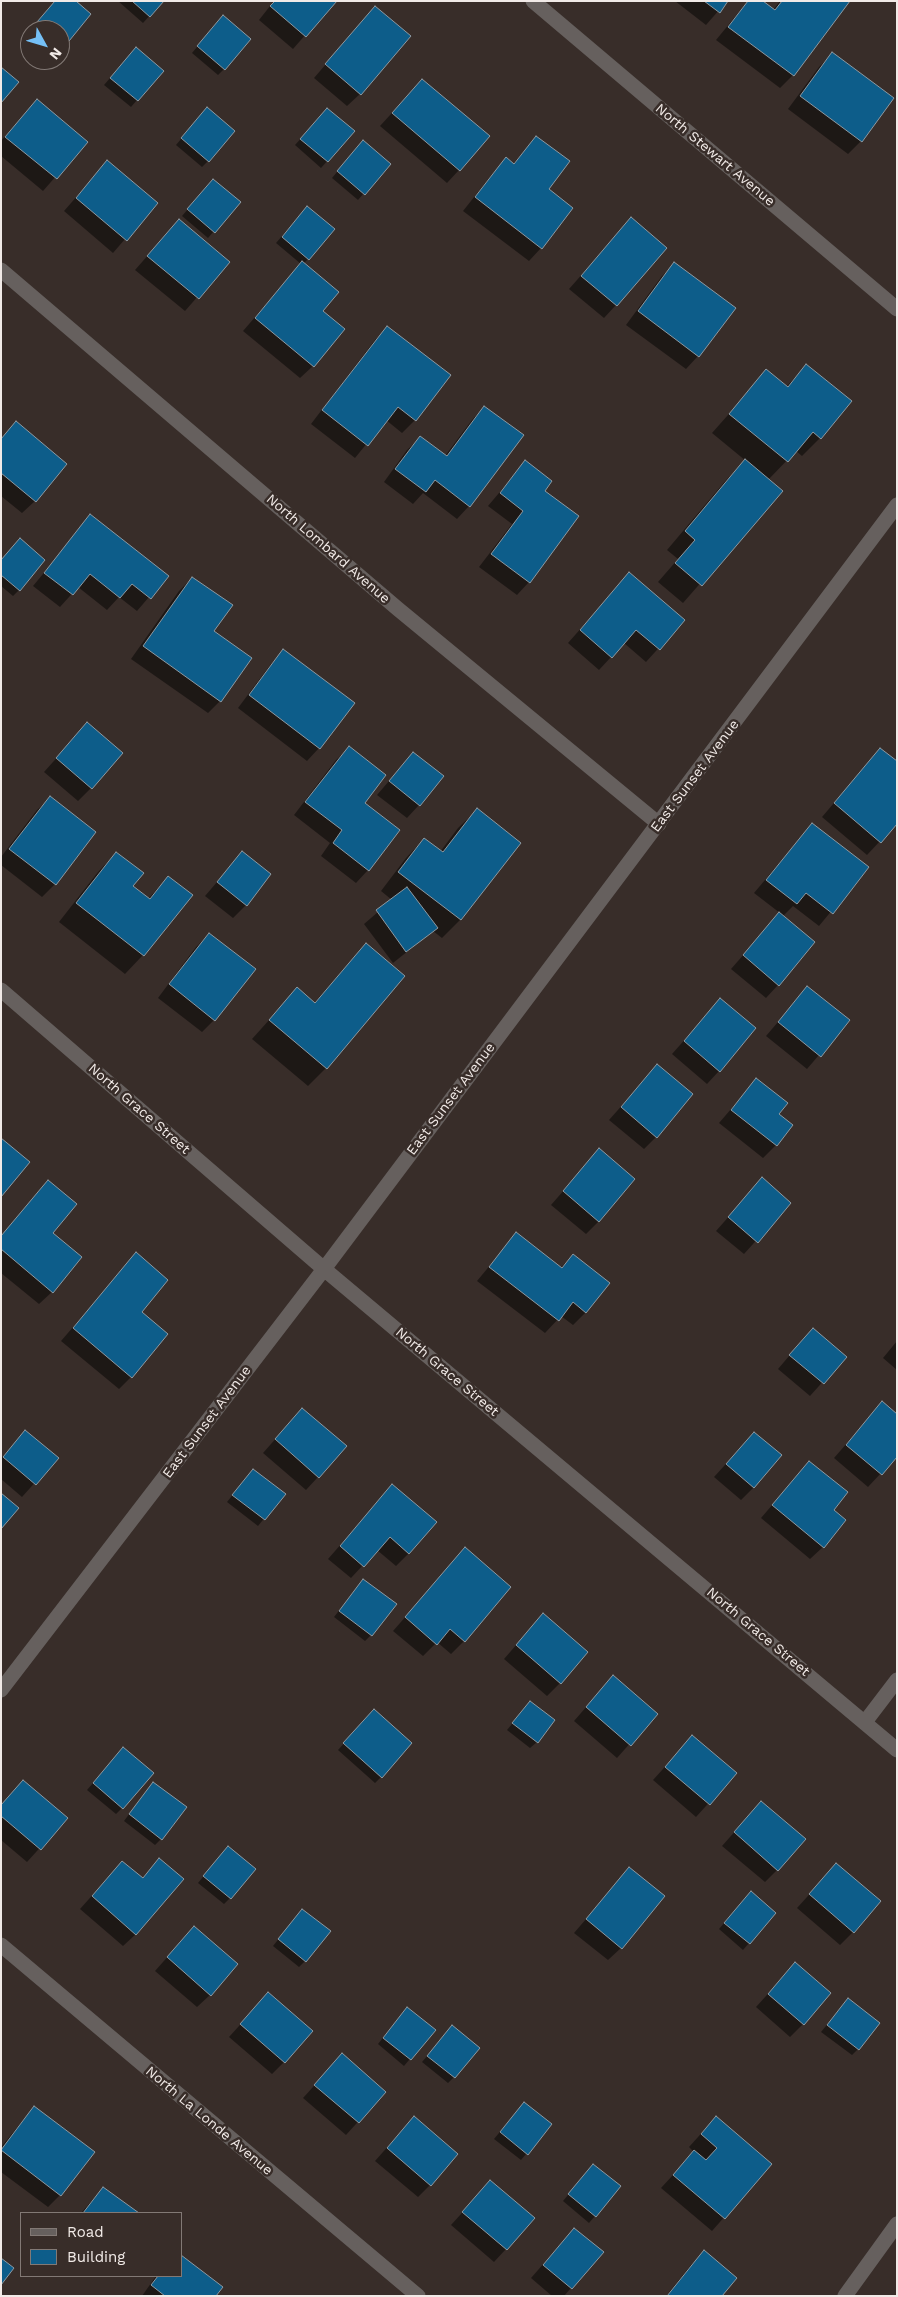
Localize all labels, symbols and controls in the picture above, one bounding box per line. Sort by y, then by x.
north arrow [20,20,70,70]
text: N [46,45,65,63]
street label: North Stewart Avenue [652,100,778,210]
street label: North Lombard Avenue [263,491,393,607]
street label: East Sunset Avenue [647,716,743,836]
street label: East Sunset Avenue [403,1039,499,1159]
street label: North Grace Street [85,1060,193,1158]
street label: North Grace Street [392,1324,502,1420]
street label: East Sunset Avenue [159,1362,255,1482]
street label: North Grace Street [703,1584,813,1680]
street label: North La Londe Avenue [142,2063,276,2179]
legend [20,2212,182,2277]
text: Road [67,2223,104,2241]
text: Building [67,2248,125,2266]

